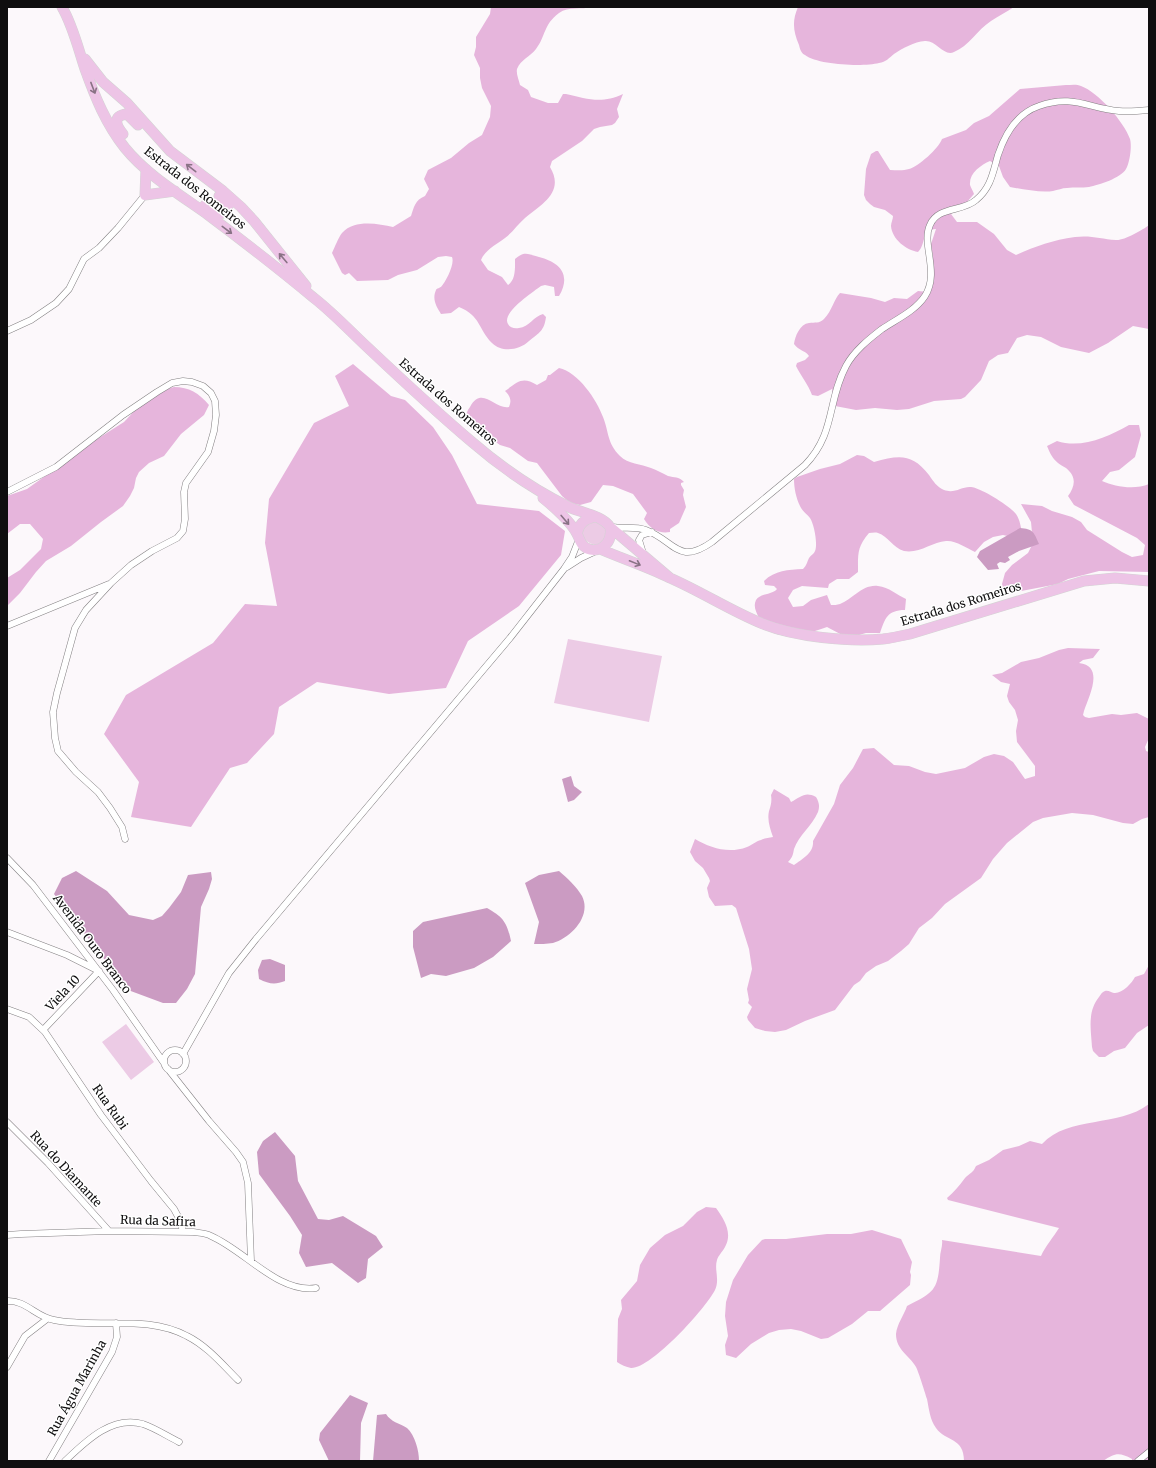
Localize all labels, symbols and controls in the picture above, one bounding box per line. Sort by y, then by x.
one-way arrow [89,81,97,93]
street label: Estrada dos Romeiros [141,143,249,232]
one-way arrow [186,163,197,172]
one-way arrow [222,225,233,234]
one-way arrow [279,253,288,264]
street label: Estrada dos Romeiros [396,355,501,448]
one-way arrow [561,514,570,525]
one-way arrow [629,560,641,568]
street label: Estrada dos Romeiros [899,578,1023,629]
street label: Avenida Ouro Branco [49,890,135,996]
street label: Viela 10 [42,971,83,1014]
street label: Rua Rubi [89,1081,131,1132]
street label: Rua do Diamante [27,1128,105,1210]
street label: Rua da Safira [120,1212,197,1229]
street label: Rua Água Marinha [44,1337,109,1438]

